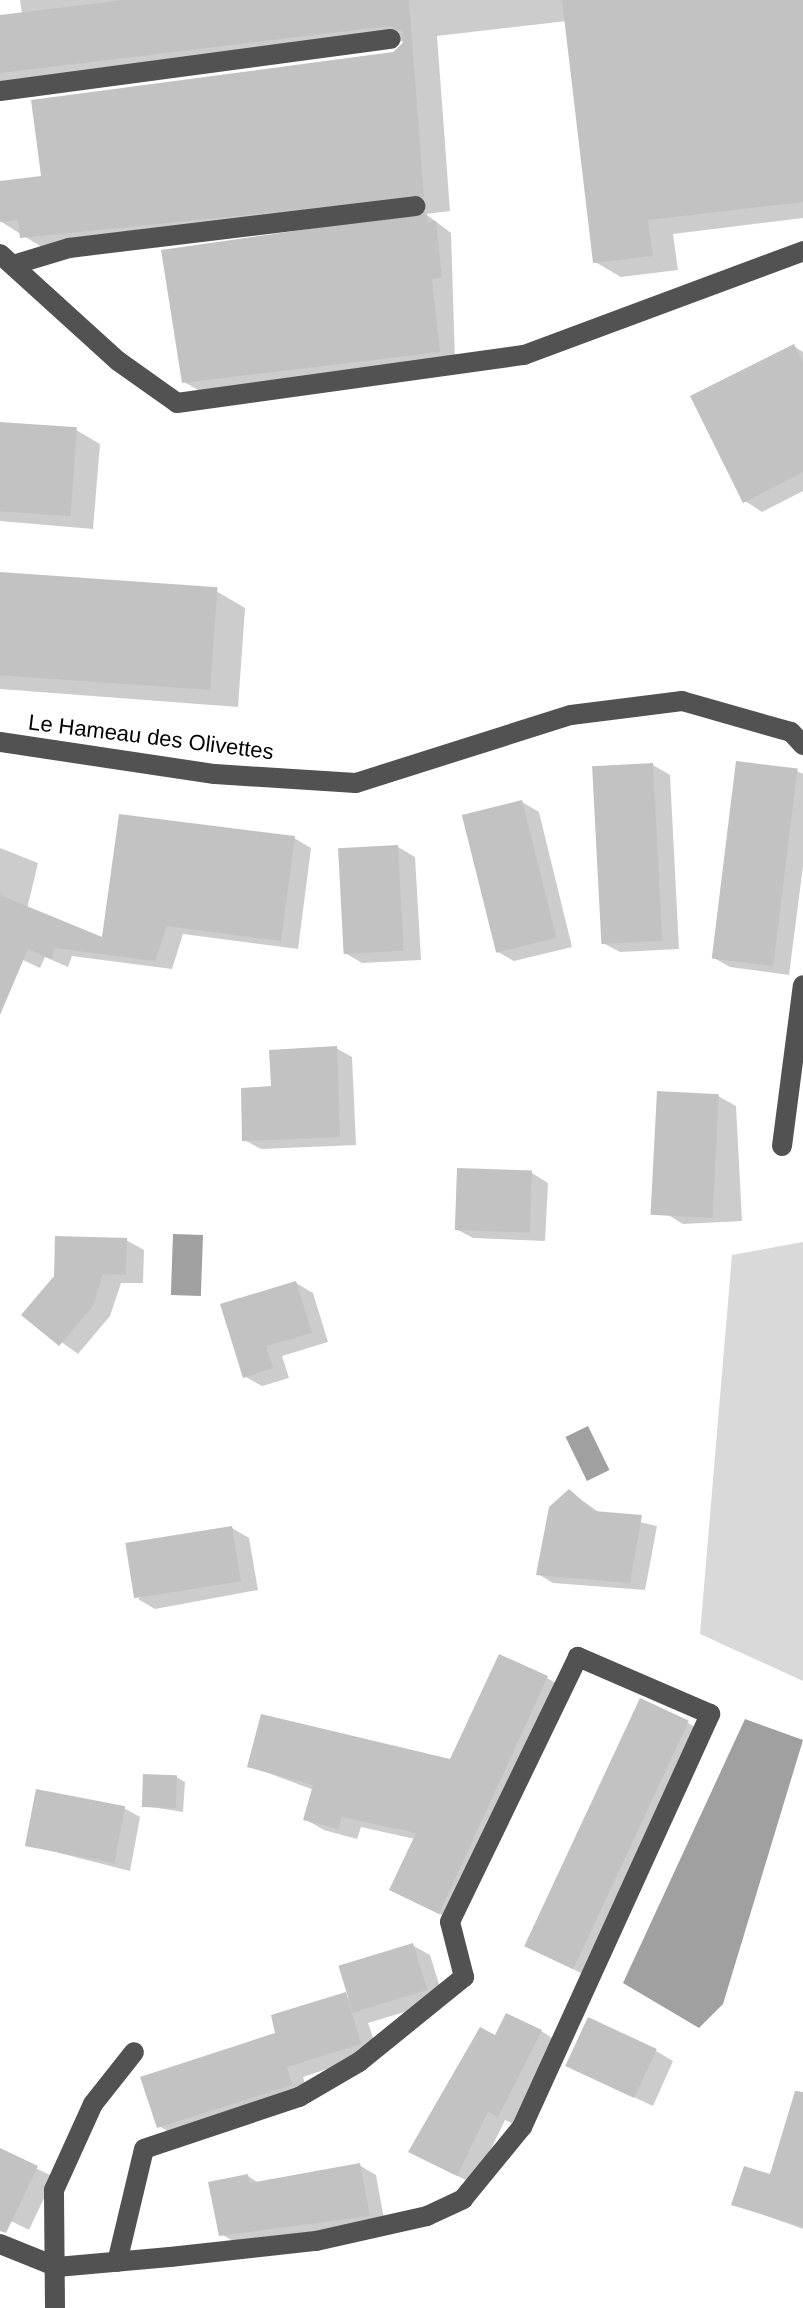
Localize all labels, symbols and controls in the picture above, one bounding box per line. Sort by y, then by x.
street label: Le Hameau des Olivettes [27,709,275,765]

